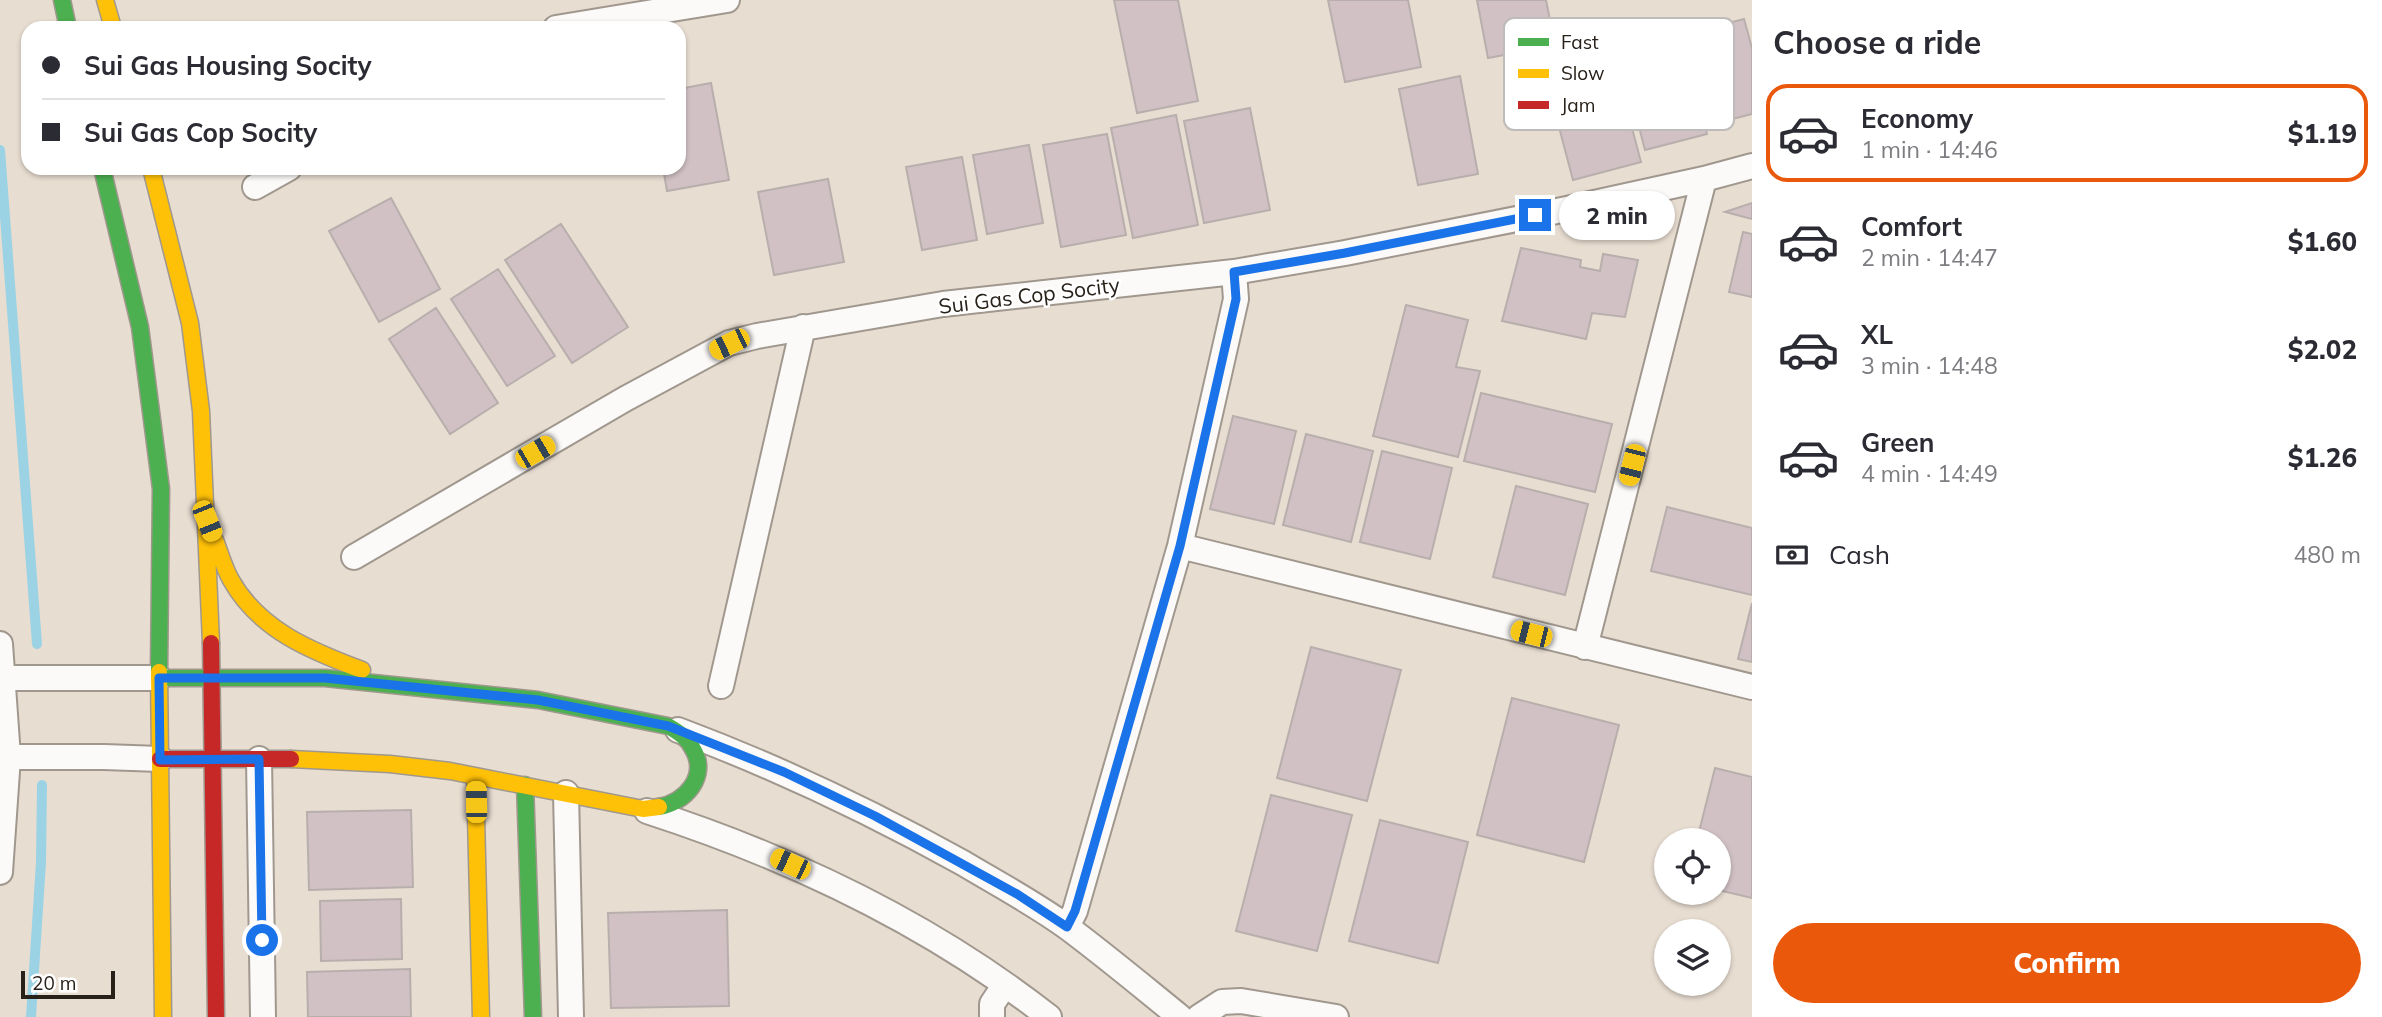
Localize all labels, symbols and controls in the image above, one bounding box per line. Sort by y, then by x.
legend [1504,18,1734,130]
text: Choose a ride [1773,22,1981,62]
text: Fast [1561,30,1599,54]
text: Sui Gas Housing Socity [84,49,372,82]
text: Slow [1561,61,1605,85]
text: Jam [1561,93,1595,117]
icon: car [1777,102,1840,165]
text: Economy [1861,102,1973,135]
text: Sui Gas Cop Socity [84,116,317,149]
text: $1.19 [2288,117,2357,150]
text: 1 min · 14:46 [1861,135,1998,164]
callout: 2 min [1560,190,1675,240]
route end [1519,199,1551,231]
text: 2 min [1586,201,1648,230]
icon: car [1777,210,1840,273]
text: Comfort [1861,210,1962,243]
text: $1.60 [2288,225,2357,258]
text: 2 min · 14:47 [1861,243,1998,272]
street label: Sui Gas Cop Socity [937,271,1121,319]
icon: car [1777,318,1840,381]
text: XL [1861,318,1893,351]
car [706,325,753,363]
text: $2.02 [2288,333,2357,366]
text: 3 min · 14:48 [1861,351,1998,380]
icon: car [1777,426,1840,489]
text: Green [1861,426,1934,459]
car [512,432,559,472]
text: $1.26 [2288,441,2357,474]
car [1617,442,1648,488]
text: 4 min · 14:49 [1861,459,1998,488]
car [190,498,225,544]
icon: cash [1773,536,1811,574]
text: Cash [1829,538,1890,571]
text: 480 m [2293,540,2361,569]
car [1509,619,1554,649]
car [466,781,487,823]
map controls [1654,828,1731,996]
button: locate [1654,828,1731,905]
car [767,846,814,882]
button: layers [1654,919,1731,996]
button: Confirm [1773,923,2361,1003]
route start [246,924,278,956]
scale bar [21,968,116,1000]
text: 20 m [32,971,76,995]

